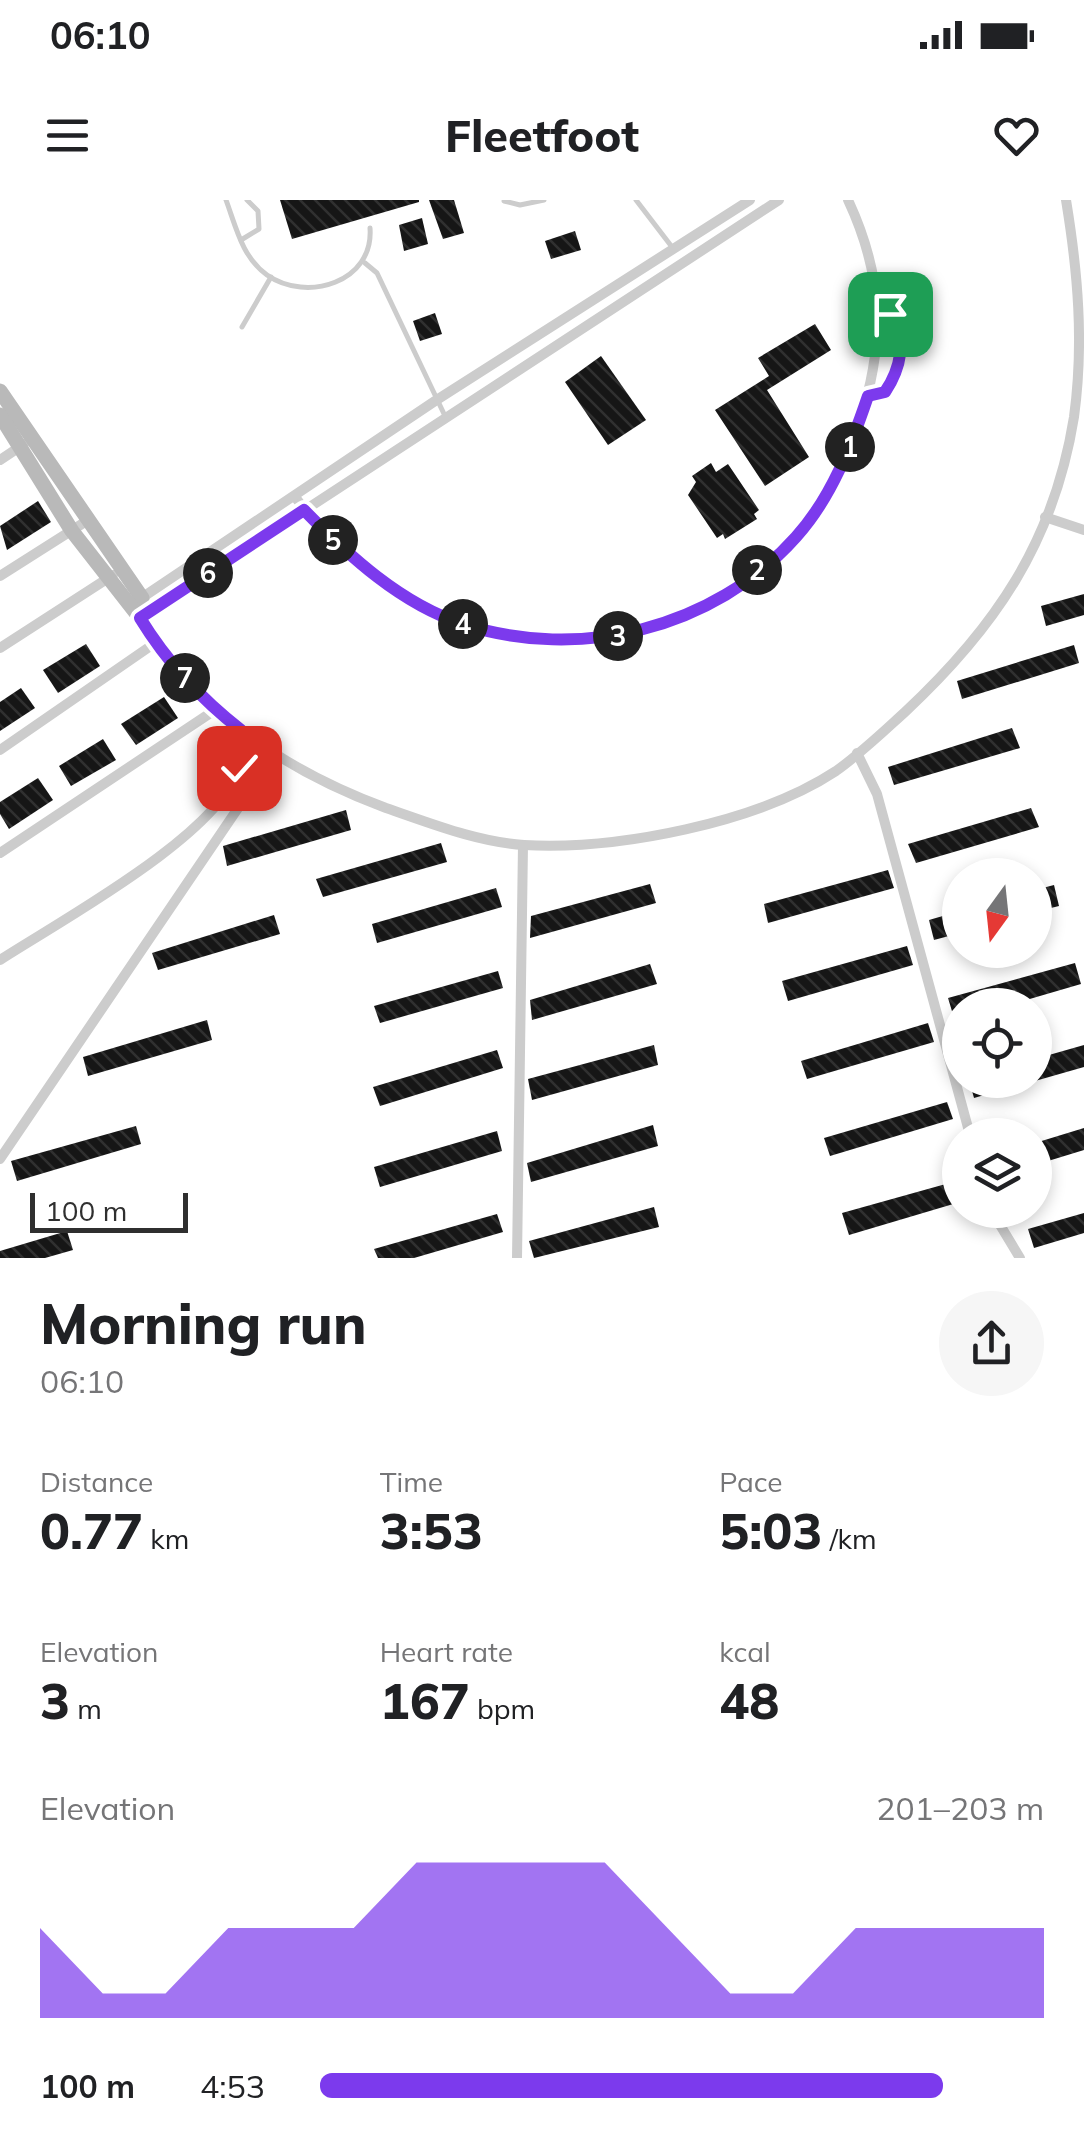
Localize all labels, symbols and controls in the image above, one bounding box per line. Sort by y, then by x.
text: 06:10 [50,11,151,59]
text: Fleetfoot [445,107,639,163]
icon: menu [40,108,95,163]
icon: heart [989,108,1044,163]
pin [848,272,933,357]
icon: arrive [863,287,918,342]
pin: 1 [825,422,875,472]
text: 1 [842,429,858,464]
pin: 5 [308,515,358,565]
text: 5 [325,522,341,557]
pin: 2 [732,545,782,595]
pin: 6 [183,548,233,598]
text: 2 [749,552,765,587]
text: 6 [200,555,216,590]
pin: 4 [438,599,488,649]
text: 4 [455,606,471,641]
pin: 3 [593,611,643,661]
text: 3 [610,618,626,653]
pin: 7 [160,653,210,703]
text: 7 [177,660,193,695]
pin [197,726,282,811]
icon: check [212,741,267,796]
north arrow [942,858,1052,968]
map controls [942,858,1052,1228]
button: locate [942,988,1052,1098]
button: layers [942,1118,1052,1228]
scale bar [30,1188,188,1232]
text: 100 m [45,1193,127,1228]
text: Morning run [40,1289,367,1358]
button: share [939,1291,1044,1396]
text: 06:10 [40,1361,124,1401]
text: Distance [40,1464,153,1499]
text: Time [380,1464,443,1499]
text: Pace [719,1464,783,1499]
text: 0.77 [40,1499,143,1562]
text: 3:53 [380,1499,483,1562]
text: 5:03 [719,1499,822,1562]
text: km [143,1521,189,1556]
text: /km [822,1521,877,1556]
text: Elevation [40,1634,158,1669]
text: Heart rate [380,1634,513,1669]
text: kcal [719,1634,771,1669]
text: 3 [40,1669,70,1732]
text: 167 [380,1669,470,1732]
text: 48 [719,1669,779,1732]
text: m [70,1691,102,1726]
text: bpm [470,1691,535,1726]
text: Elevation [40,1788,175,1828]
text: 201–203 m [876,1788,1044,1828]
text: 100 m [40,2066,135,2106]
text: 4:53 [200,2066,265,2106]

